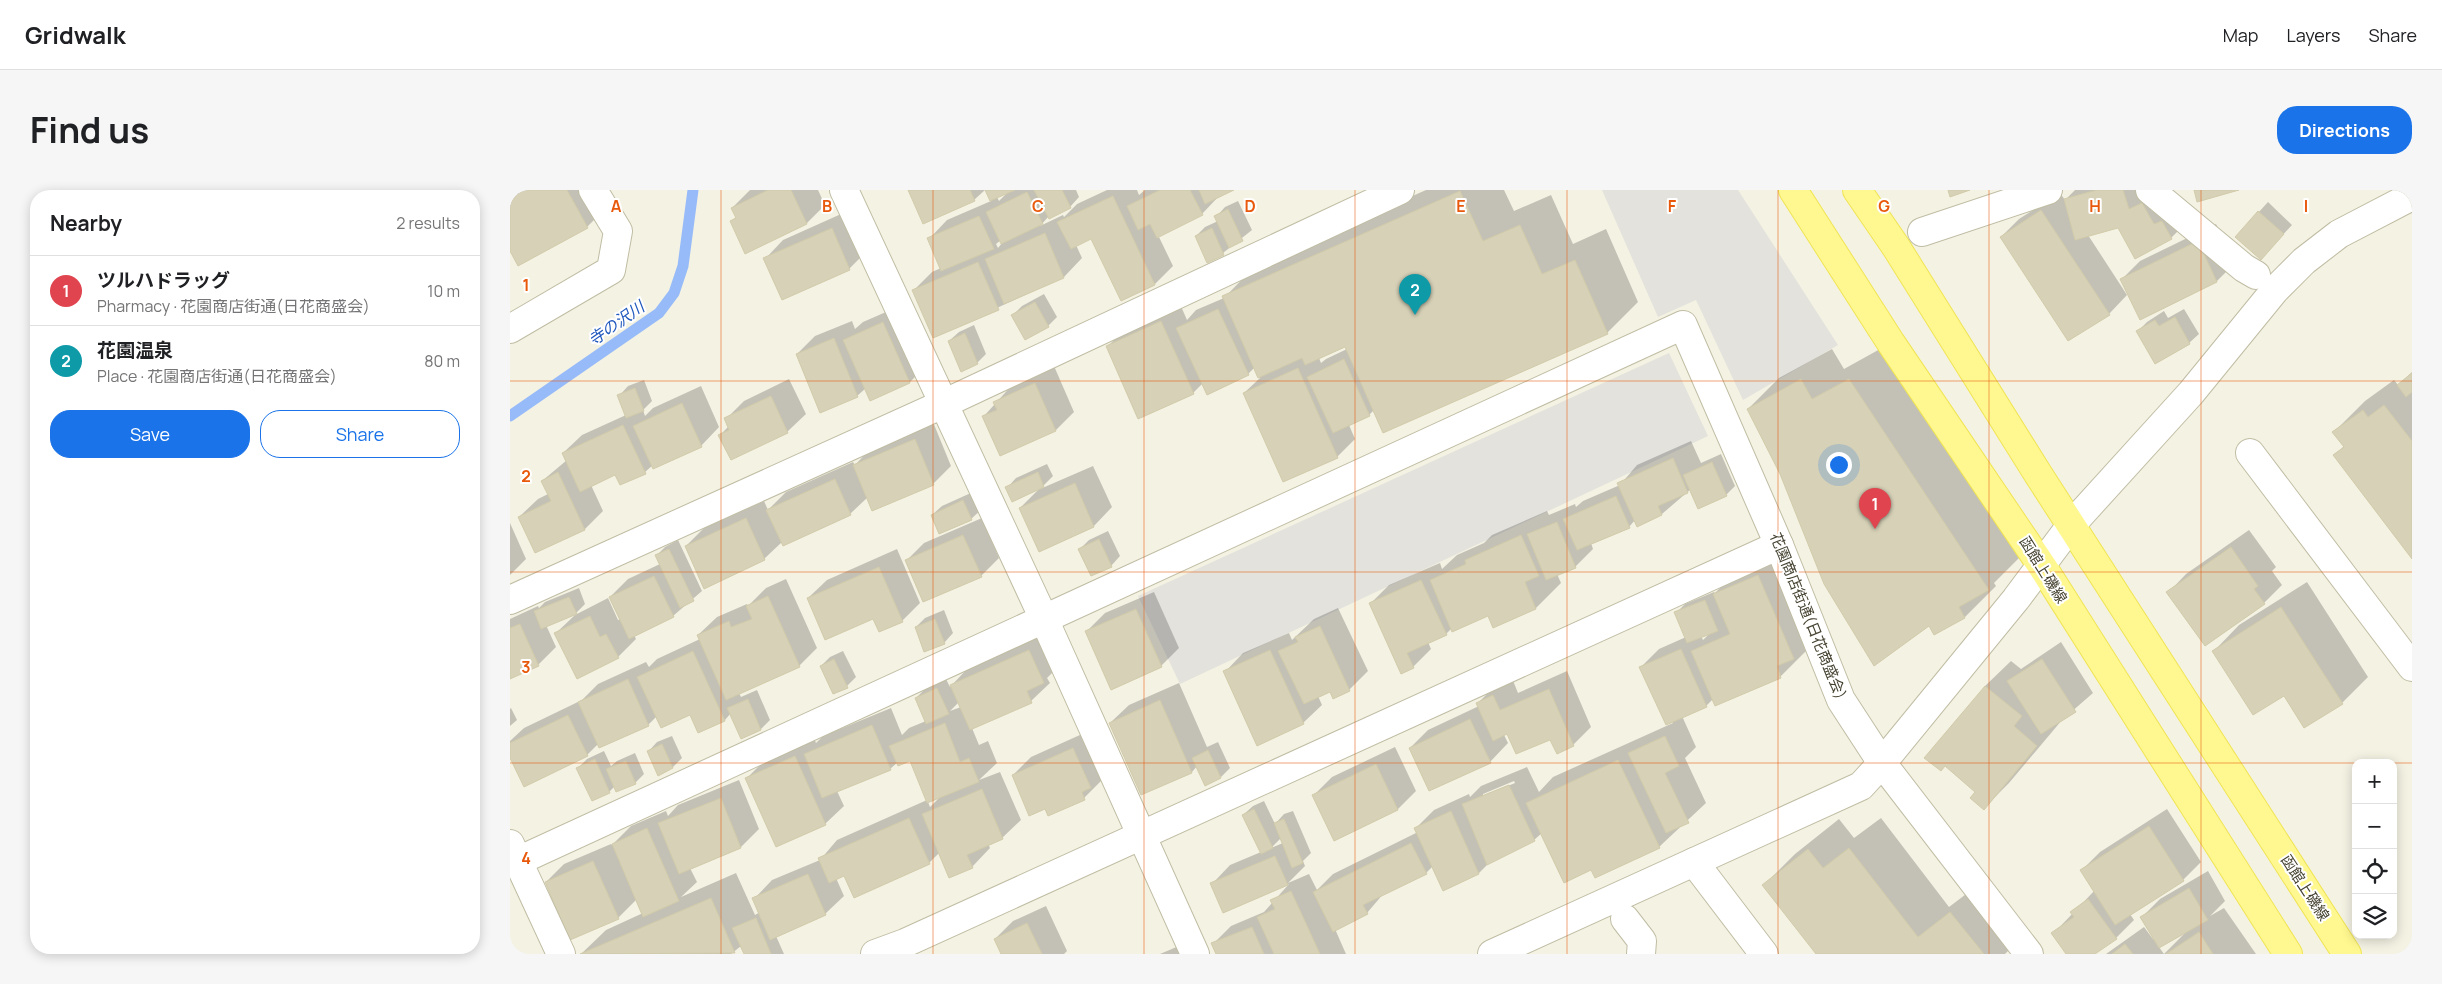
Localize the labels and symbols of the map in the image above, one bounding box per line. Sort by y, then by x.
text: A [611,195,622,217]
text: B [822,195,832,217]
text: C [1032,195,1044,217]
text: D [1244,195,1256,217]
text: E [1456,195,1466,217]
text: F [1668,195,1677,217]
text: G [1878,195,1890,217]
text: H [2089,195,2101,217]
text: I [2304,195,2308,217]
text: 1 [522,274,530,296]
pin: 2 [1399,274,1431,315]
water label: 寺の沢川 [583,294,650,350]
your location [1826,452,1852,478]
text: 2 [521,465,531,487]
pin: 1 [1859,488,1891,529]
street label: 花園商店街通(日花商盛会) [1765,529,1851,702]
street label: 函館上磯線 [2015,532,2072,607]
text: 3 [521,656,531,678]
text: 4 [521,847,531,869]
street label: 函館上磯線 [2276,851,2335,925]

